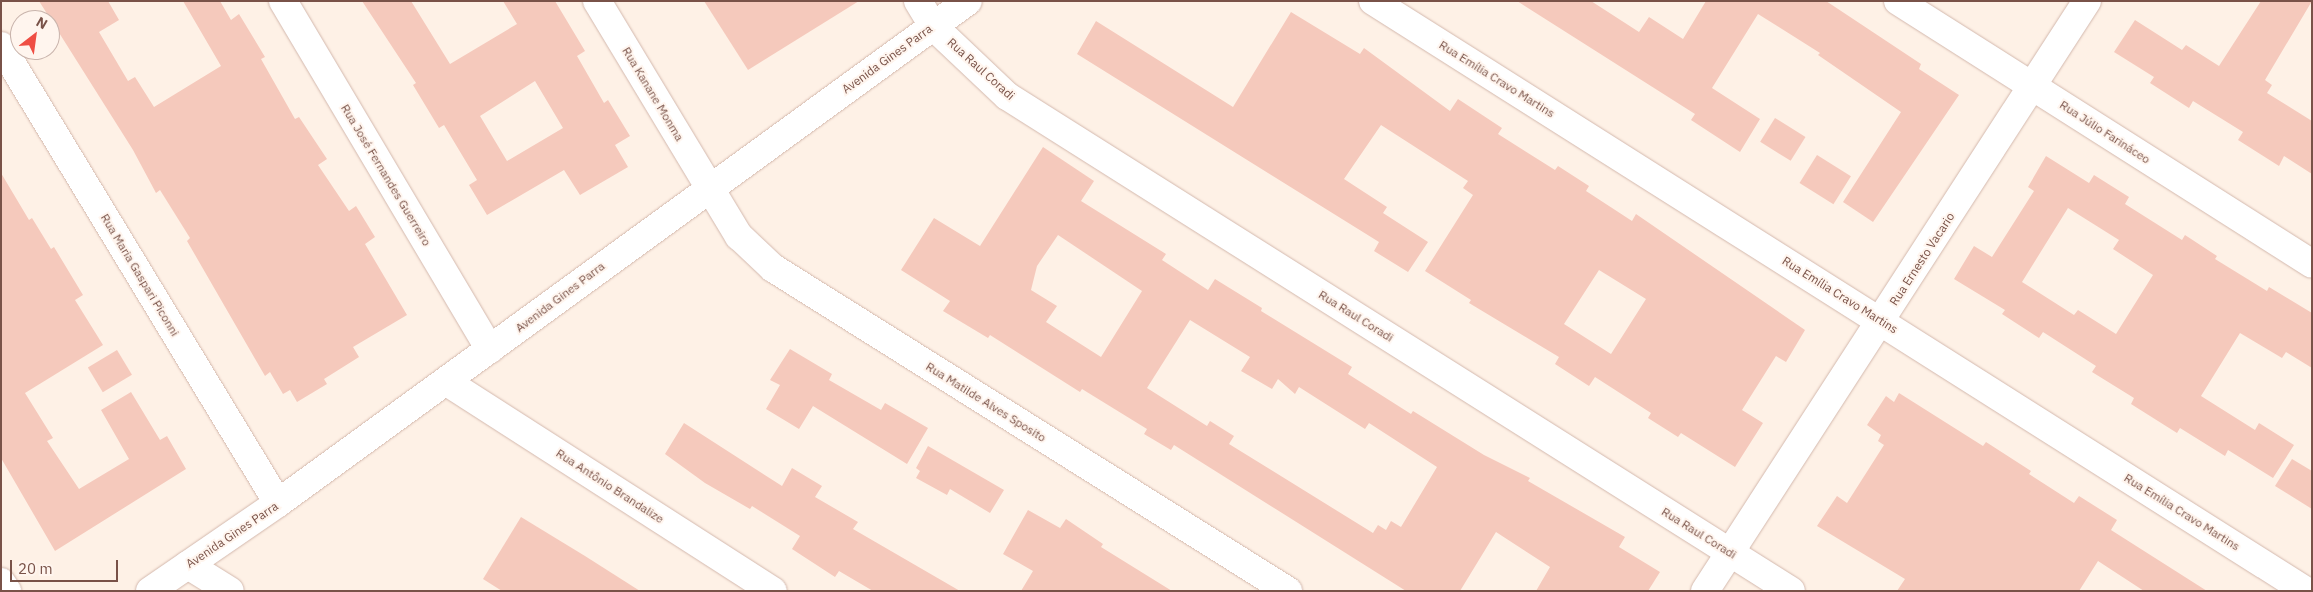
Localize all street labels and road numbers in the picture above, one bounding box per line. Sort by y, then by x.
street label: Avenida Gines Parra [839,21,935,97]
street label: Rua Raul Coradi [944,35,1018,103]
street label: Rua Emília Cravo Martins [1437,37,1557,121]
street label: Rua Kanane Monma [619,44,687,144]
street label: Rua Júlio Farináceo [2057,97,2153,167]
street label: Rua José Fernandes Guerreiro [338,102,434,248]
street label: Rua Ernesto Vacario [1887,210,1957,308]
street label: Rua Maria Gaspari Piconni [98,211,182,339]
street label: Rua Emília Cravo Martins [1780,253,1900,337]
street label: Avenida Gines Parra [513,259,607,335]
street label: Rua Raul Coradi [1316,287,1396,345]
street label: Rua Matilde Alves Sposito [923,359,1049,445]
street label: Rua Antônio Brandalize [553,446,667,526]
street label: Rua Emília Cravo Martins [2122,470,2242,554]
street label: Avenida Gines Parra [183,499,281,571]
street label: Rua Raul Coradi [1659,504,1739,562]

